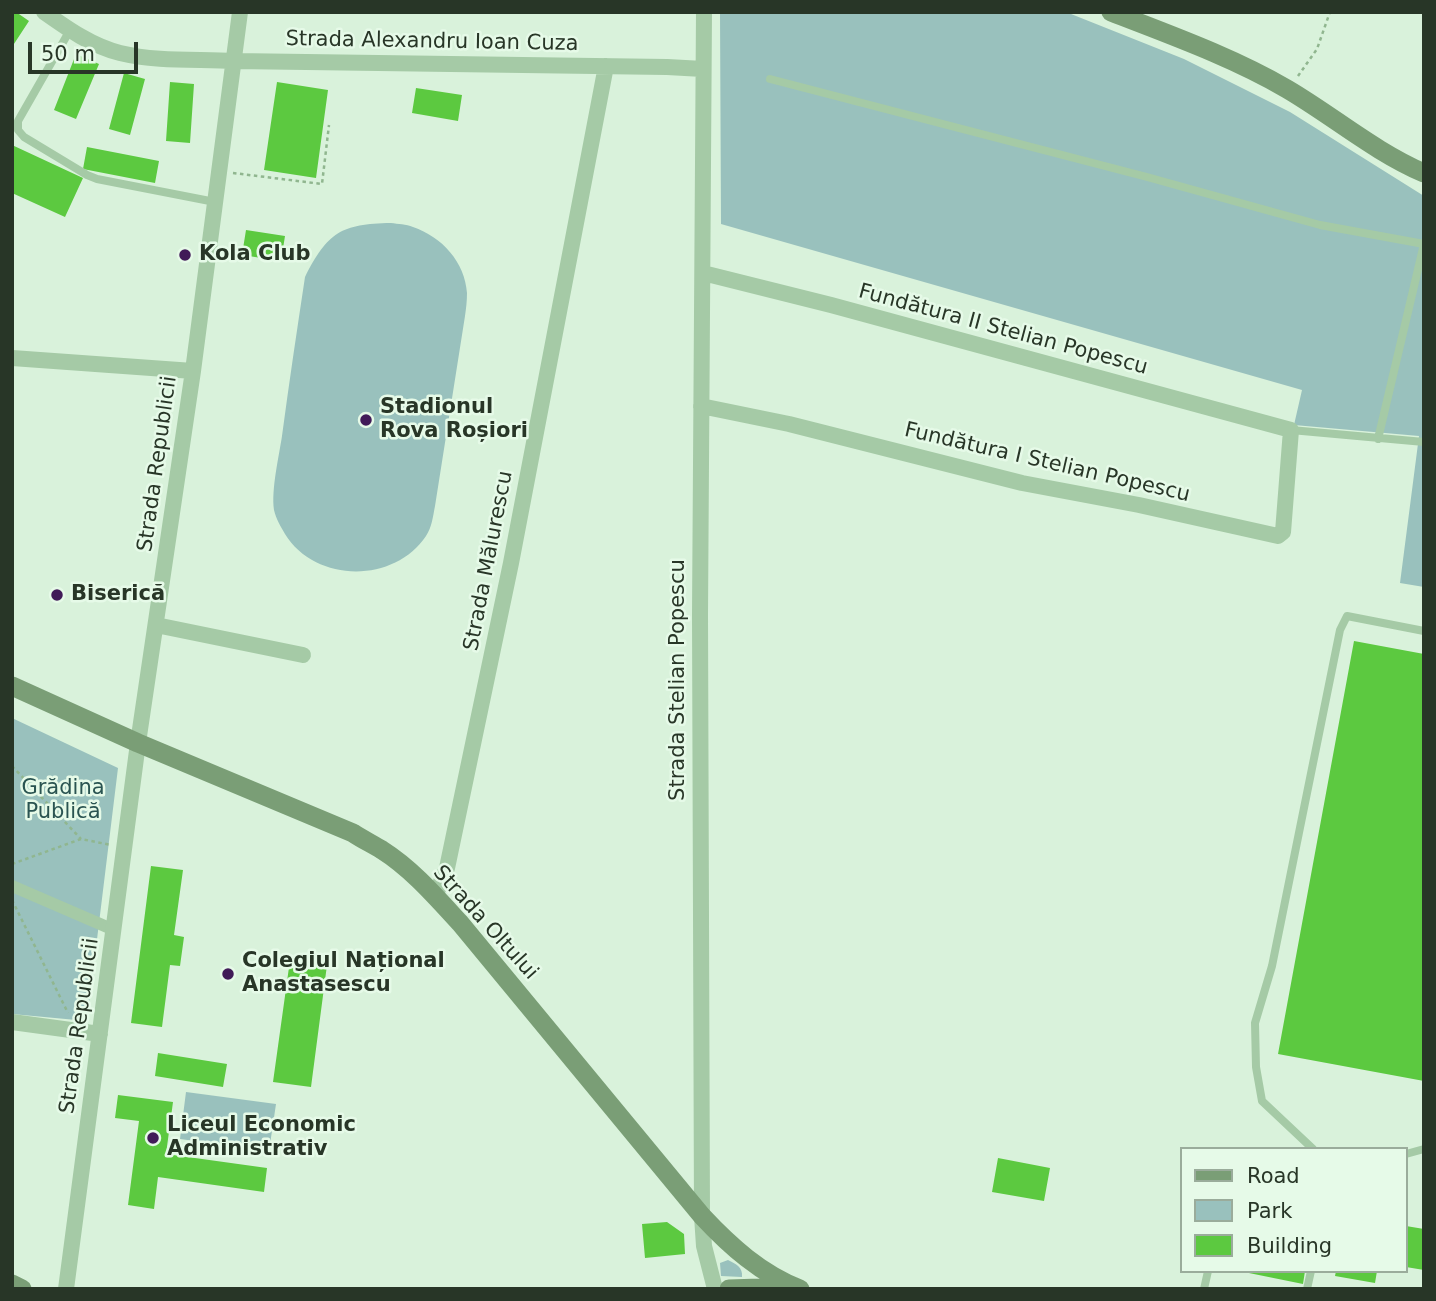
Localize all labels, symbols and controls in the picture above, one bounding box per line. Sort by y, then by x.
street label: Strada Alexandru Ioan Cuza [285,27,579,57]
scale bar [32,28,142,72]
text: 50 m [41,42,95,66]
place label: Kola Club [199,242,311,268]
marker: Kola Club [177,247,193,263]
street label: Fundătura II Stelian Popescu [856,279,1150,381]
street label: Strada Republicii [133,374,183,554]
place label: Stadionul Rova Roșiori [380,395,528,445]
marker: Stadionul Rova Roșiori [358,412,374,428]
street label: Fundătura I Stelian Popescu [902,418,1192,508]
street label: Strada Mălurescu [459,469,519,653]
street label: Strada Stelian Popescu [666,559,692,801]
place label: Biserică [71,582,165,608]
marker: Biserică [49,587,65,603]
park label: Grădina Publică [21,776,105,826]
street label: Strada Oltului [427,861,543,985]
street label: Strada Republicii [55,936,105,1116]
place label: Colegiul Național Anastasescu [242,949,445,999]
marker: Colegiul Național Anastasescu [220,966,236,982]
place label: Liceul Economic Administrativ [167,1113,356,1163]
marker: Liceul Economic Administrativ [145,1130,161,1146]
legend [1180,1147,1408,1273]
text: Road [1247,1164,1300,1188]
text: Park [1247,1199,1292,1223]
text: Building [1247,1234,1332,1258]

